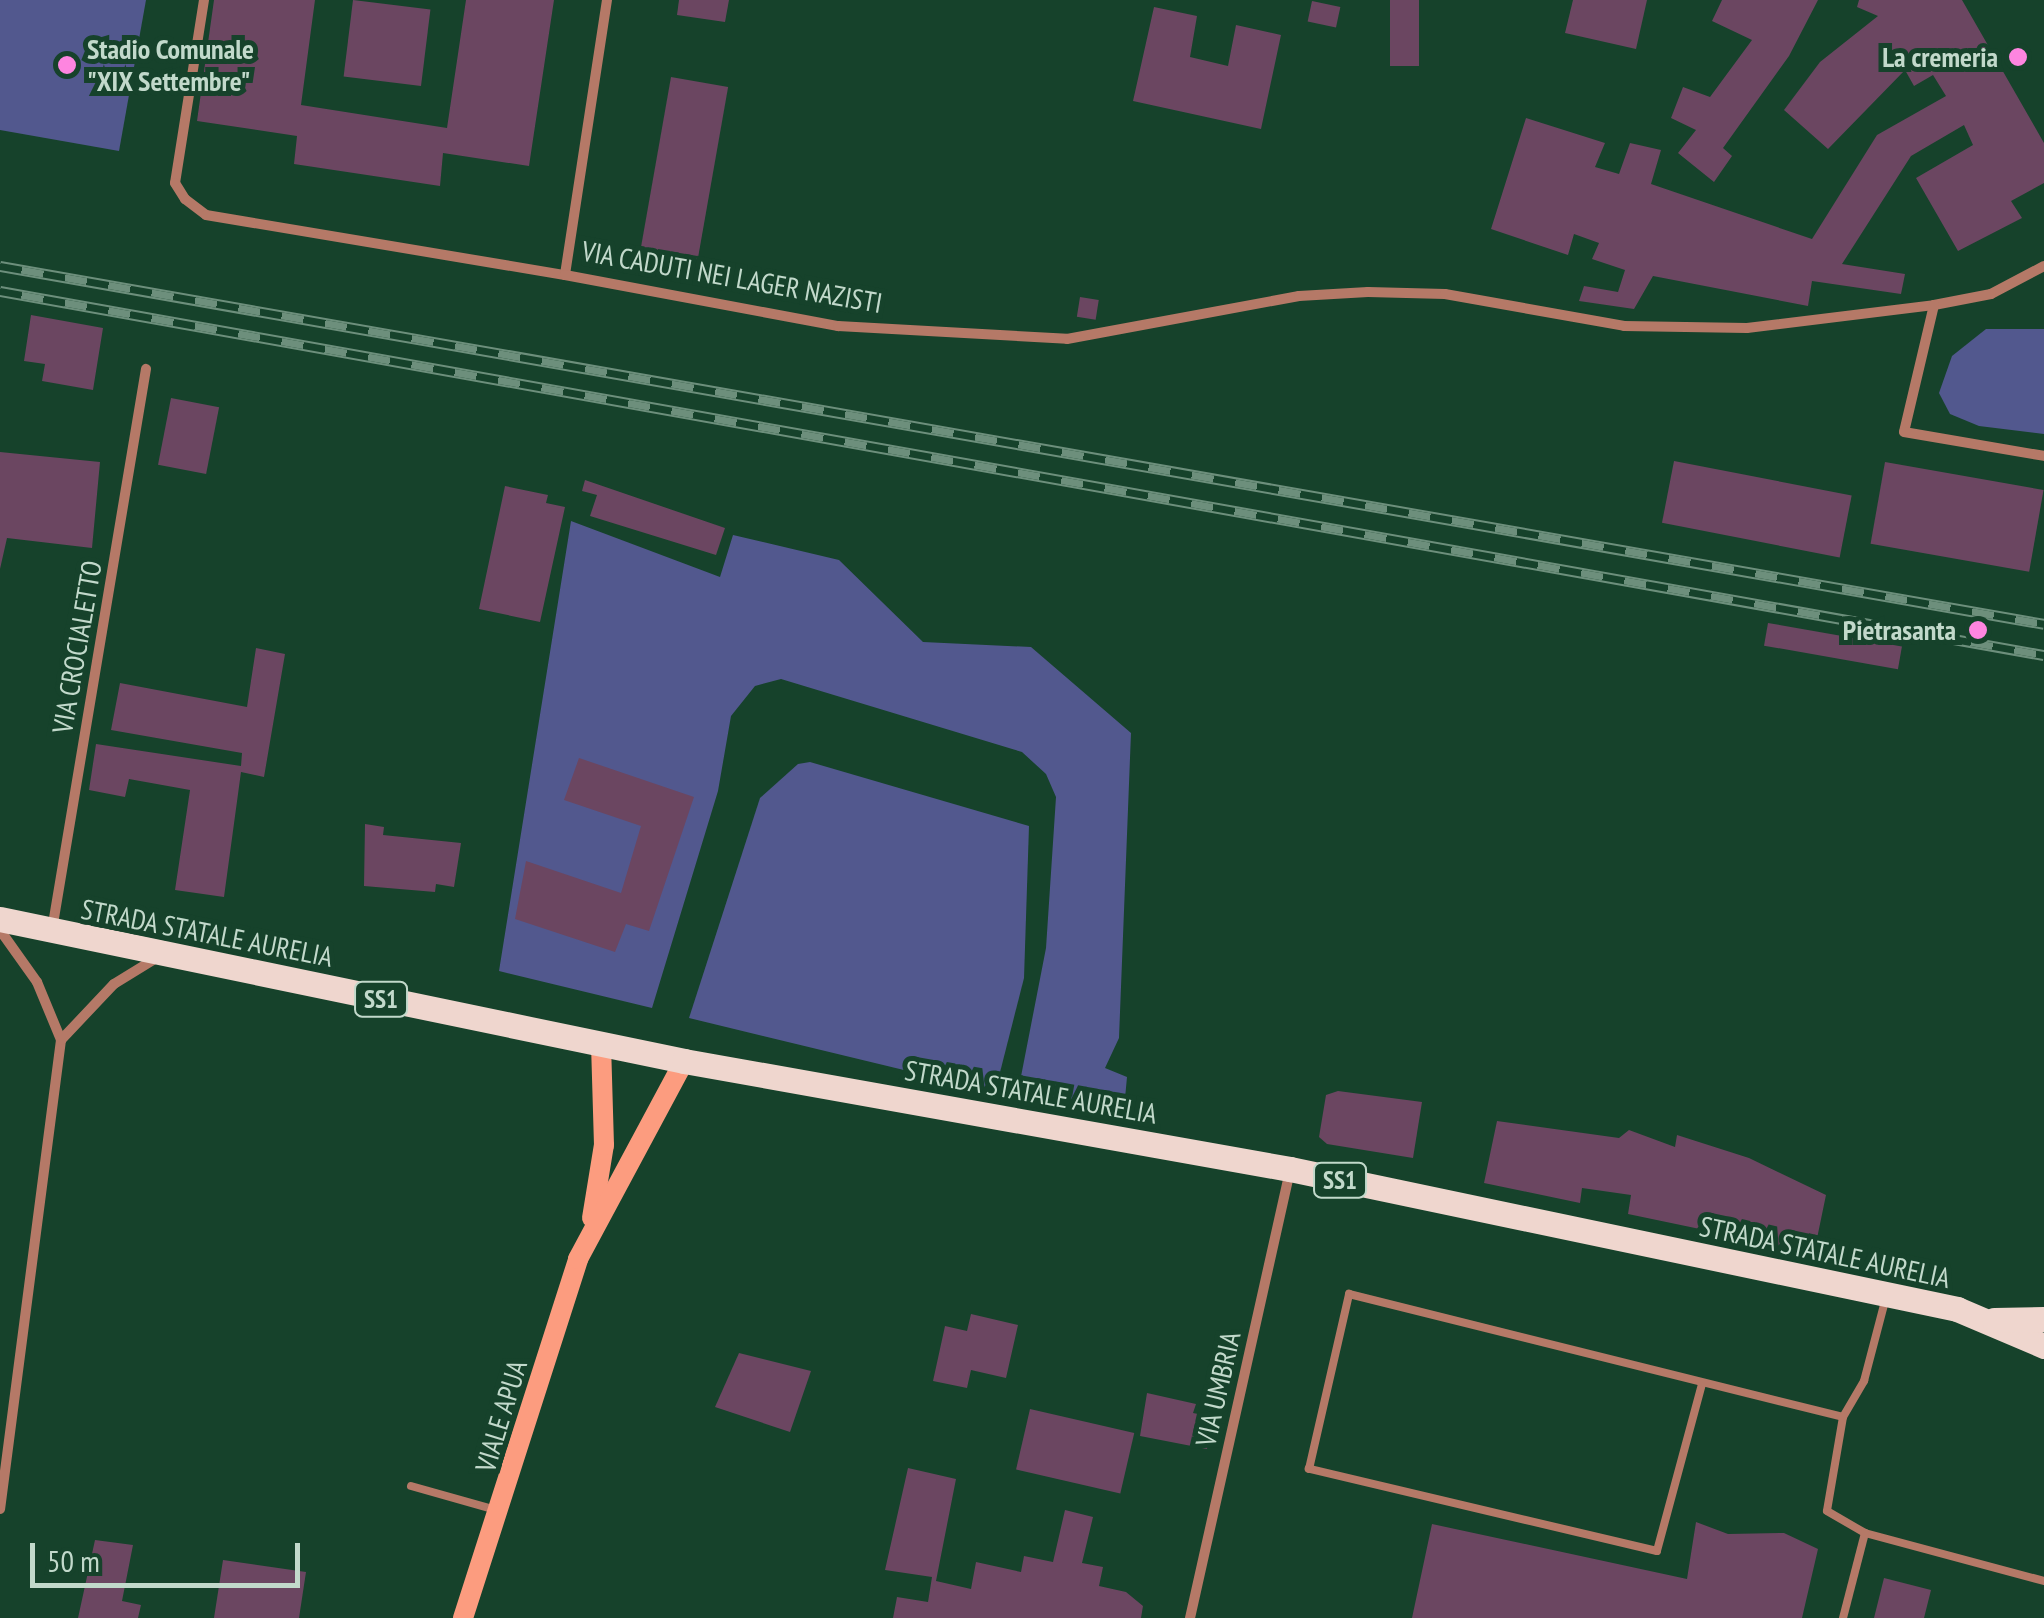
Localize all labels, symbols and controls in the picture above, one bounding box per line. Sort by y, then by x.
place label: Stadio Comunale "XIX Settembre" [87,32,254,98]
place label: La cremeria [1882,40,1998,74]
marker: La cremeria [2007,46,2029,68]
marker: Stadio Comunale "XIX Settembre" [56,54,78,76]
street label: VIA CADUTI NEI LAGER NAZISTI [579,234,885,320]
street label: VIA CROCIALETTO [45,558,109,736]
place label: Pietrasanta [1843,613,1956,647]
marker: Pietrasanta [1965,617,1991,643]
street label: STRADA STATALE AURELIA [78,892,336,974]
road number: SS1 [354,979,408,1019]
street label: STRADA STATALE AURELIA [902,1053,1160,1131]
road number: SS1 [1312,1160,1368,1200]
street label: STRADA STATALE AURELIA [1696,1209,1954,1295]
street label: VIA UMBRIA [1188,1328,1248,1450]
street label: VIALE APUA [468,1356,534,1476]
scale bar [35,1523,305,1585]
text: 50 m [47,1541,100,1580]

